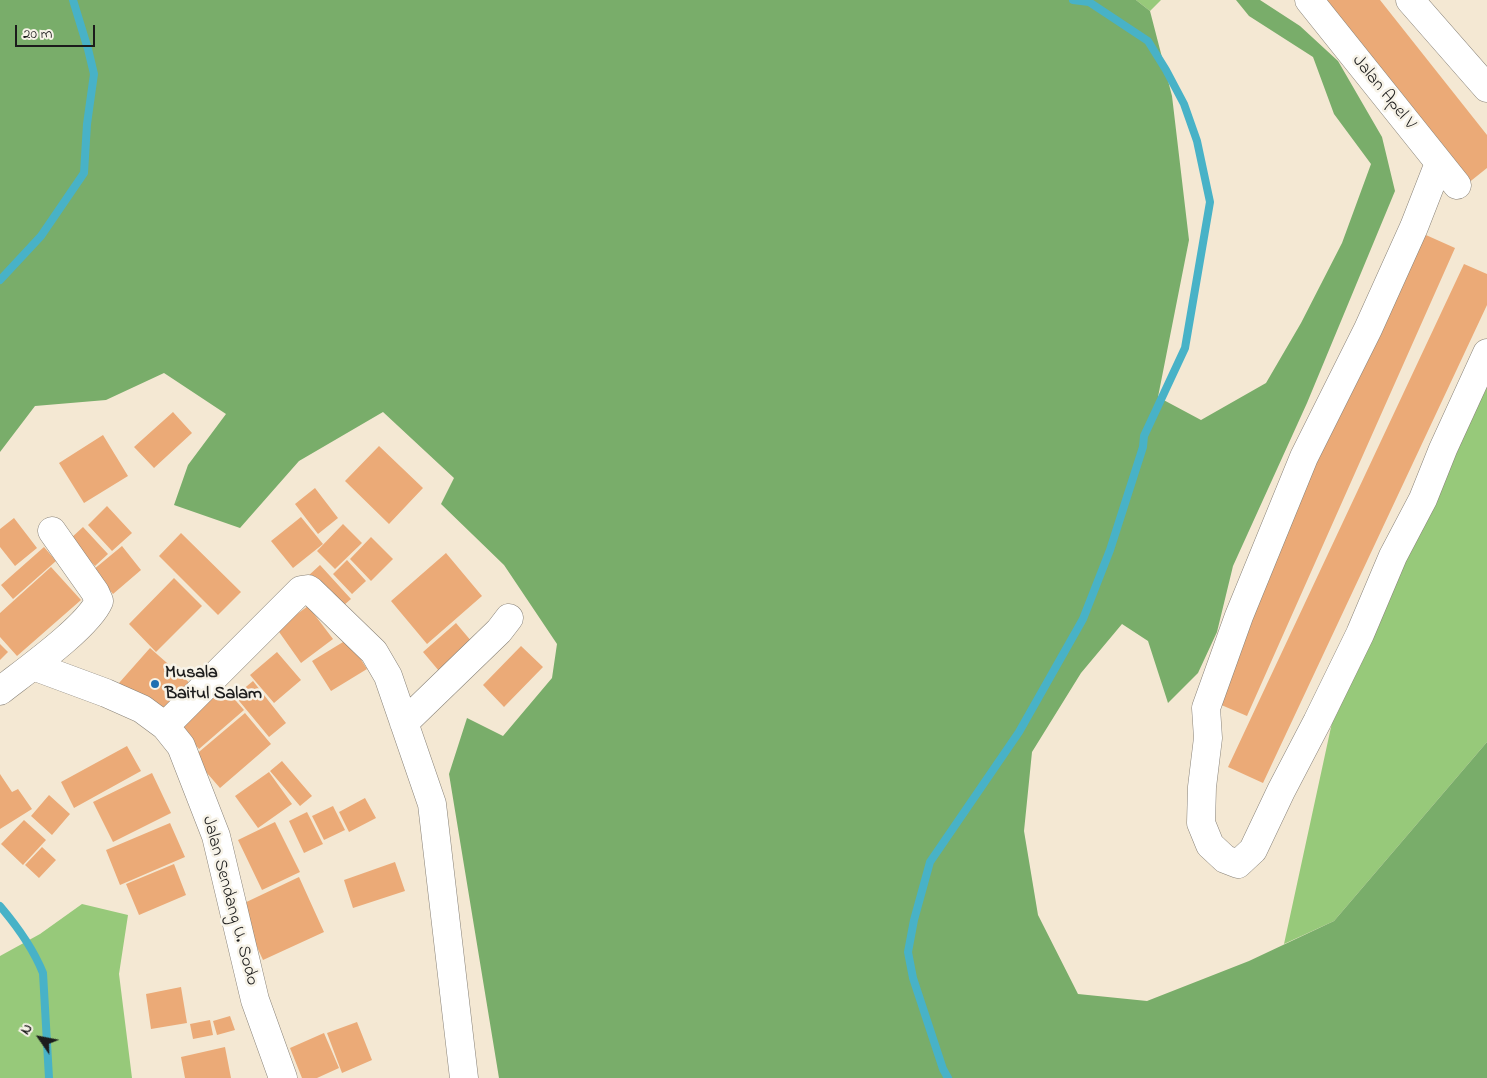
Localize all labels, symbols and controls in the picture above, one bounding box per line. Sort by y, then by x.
scale bar [18,15,98,47]
text: 20 m [23,23,52,45]
street label: Jalan Apel V [1346,51,1420,135]
place label: Musala Baitul Salam [165,663,262,706]
marker: Musala Baitul Salam [149,678,161,690]
street label: Jalan Sendang U. Sodo [196,814,262,988]
north arrow [15,1013,65,1063]
text: N [16,1020,38,1039]

